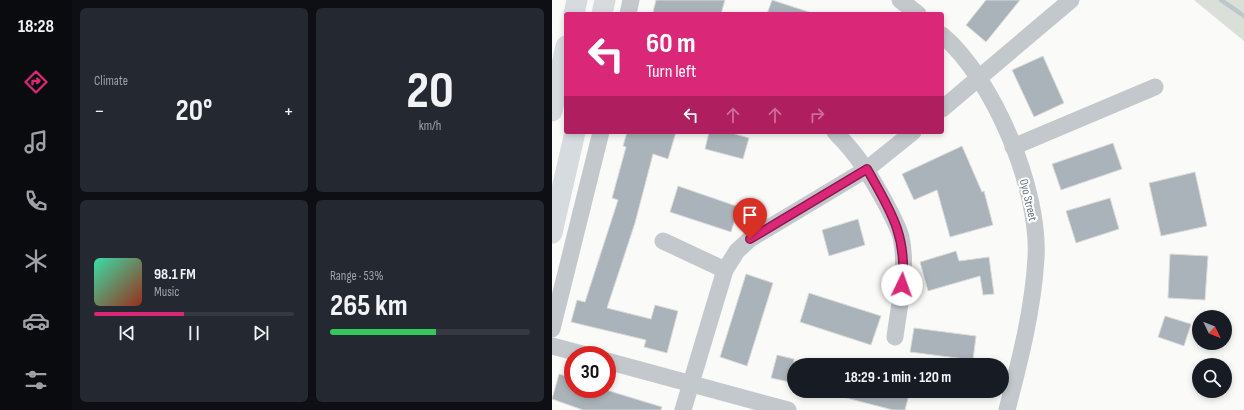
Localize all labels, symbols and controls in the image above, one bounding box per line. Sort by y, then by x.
text: 18:28 [18,16,54,37]
text: 60 m [646,27,695,60]
icon: left [580,28,632,80]
text: 20 [406,60,454,123]
text: Turn left [646,61,697,82]
icon: directions [22,68,50,96]
text: Climate [94,73,128,89]
text: 20° [176,93,212,129]
text: − [94,98,105,125]
text: + [283,98,294,125]
icon: left [680,104,702,126]
icon: ahead [722,104,744,126]
icon: ahead [764,104,786,126]
icon: right [806,104,828,126]
text: km/h [419,118,441,134]
icon: music [22,128,50,156]
street label: Oyo Street [1016,178,1040,223]
icon: phone [22,187,50,215]
pin [733,198,767,239]
icon: arrive [739,204,761,226]
icon: climate [22,247,50,275]
position arrow [881,264,923,306]
text: 98.1 FM [154,265,196,284]
text: Range · 53% [330,268,384,284]
text: Music [154,284,179,300]
text: 265 km [330,288,408,324]
icon: car [22,307,50,335]
north arrow [1192,310,1232,350]
map controls [1192,310,1232,398]
icon: previous [116,322,138,344]
icon: pause [183,322,205,344]
icon: next [250,322,272,344]
speed limit sign: 30 [564,346,616,398]
button: search [1192,358,1232,398]
icon: filters [22,366,50,394]
text: 18:29 · 1 min · 120 m [845,368,951,387]

